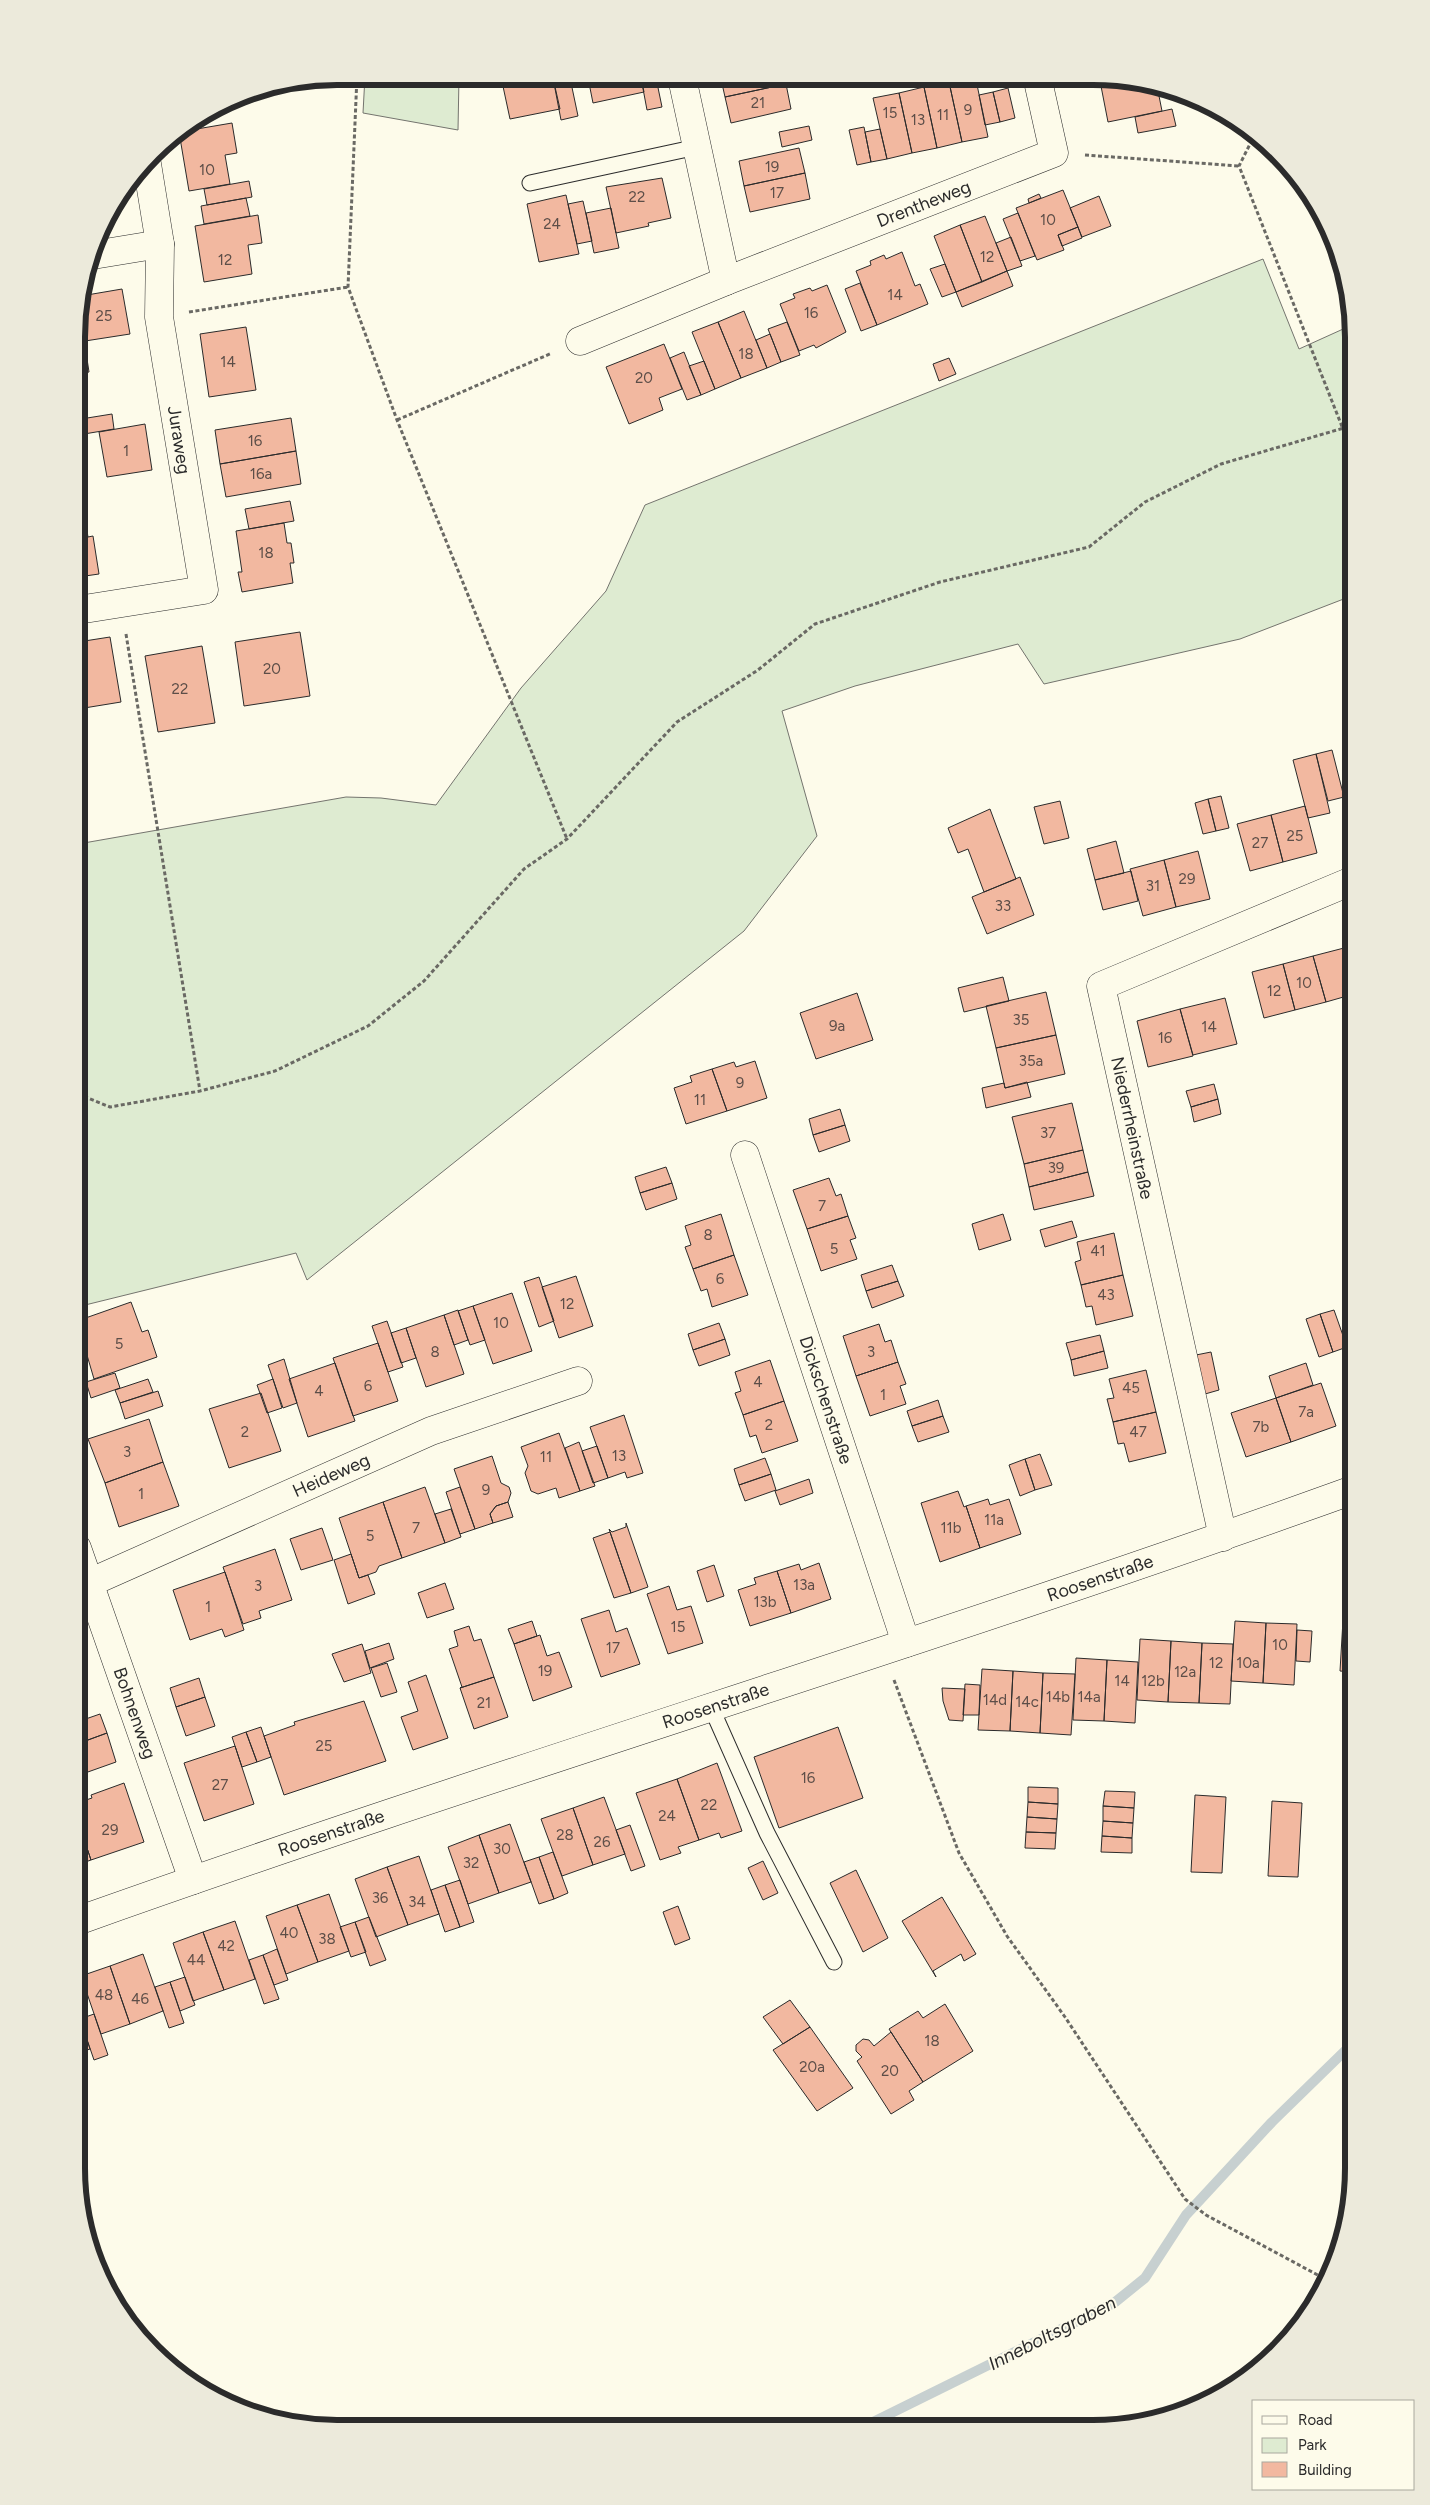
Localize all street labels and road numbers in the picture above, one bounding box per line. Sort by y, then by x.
street label: Drentheweg [874,176,974,232]
street label: Juraweg [163,404,195,476]
street label: Niederrheinstraße [1106,1055,1158,1201]
street label: Dickschenstraße [794,1333,857,1467]
street label: Heideweg [289,1449,373,1502]
street label: Roosenstraße [1044,1550,1156,1606]
street label: Bohnenweg [109,1664,161,1762]
street label: Roosenstraße [660,1678,772,1733]
street label: Roosenstraße [275,1805,387,1861]

